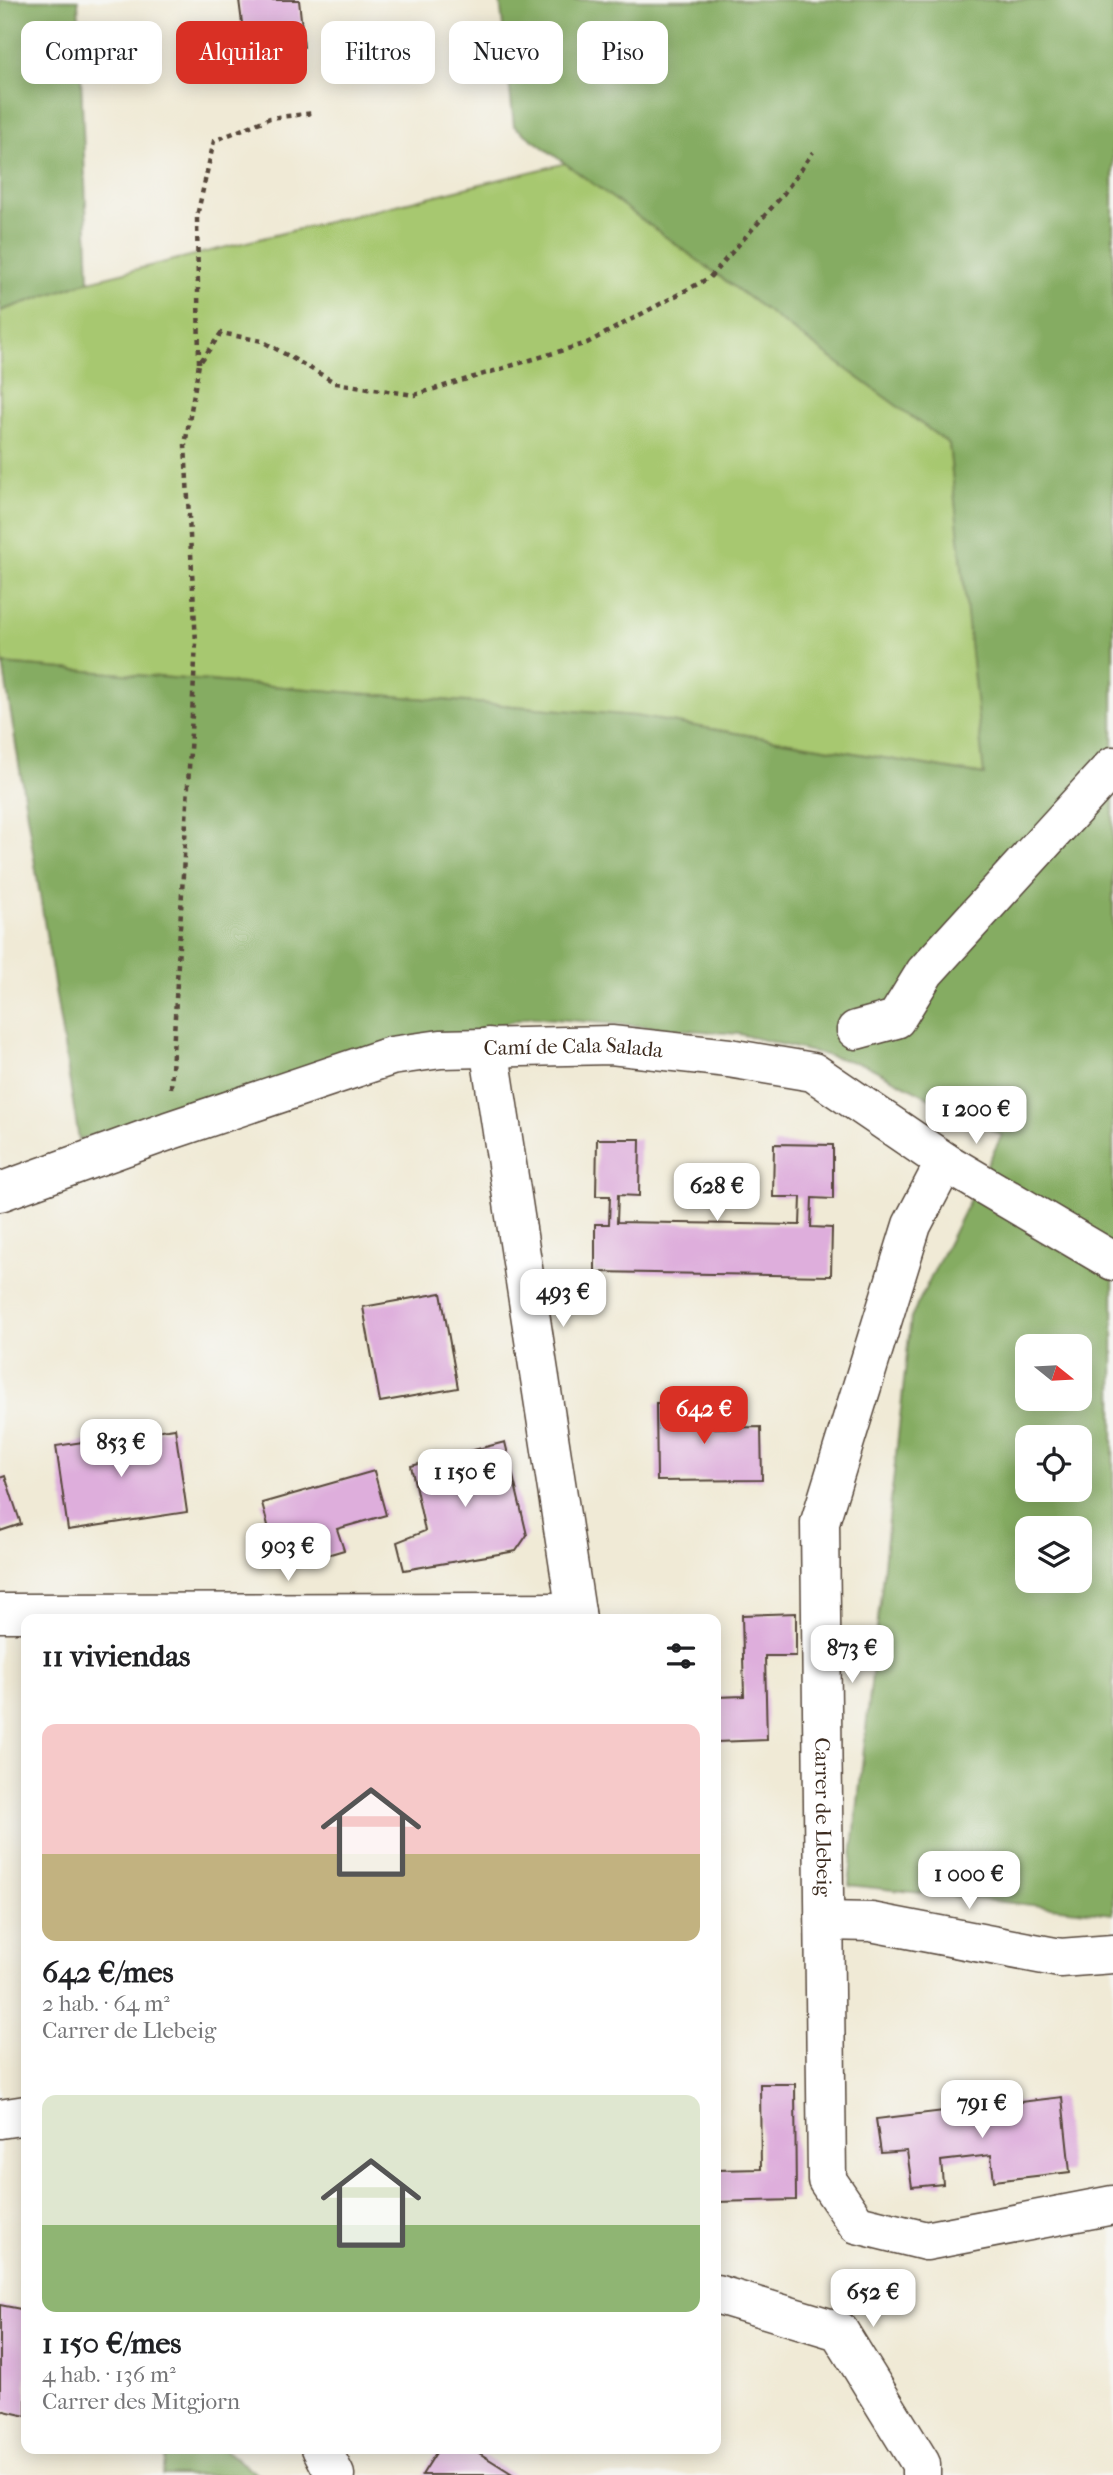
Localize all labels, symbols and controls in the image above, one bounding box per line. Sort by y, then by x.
chip: Comprar [21,21,162,84]
chip: Alquilar [176,21,307,84]
chip: Filtros [321,21,435,84]
chip: Nuevo [449,21,563,84]
chip: Piso [577,21,668,84]
street label: Camí de Cala Salada [483,1033,665,1063]
pin: 1 200 € [911,1086,1041,1146]
text: 1 200 € [942,1095,1010,1122]
pin: 628 € [668,1164,766,1223]
text: 628 € [690,1172,744,1199]
pin: 493 € [514,1270,612,1329]
text: 493 € [536,1278,590,1305]
north arrow [1015,1334,1092,1410]
map controls [1015,1334,1092,1593]
pin: 642 € [655,1386,753,1446]
text: 642 € [676,1395,732,1422]
pin: 853 € [72,1420,170,1479]
button: locate [1015,1425,1092,1502]
text: 853 € [96,1428,146,1455]
pin: 1 150 € [400,1450,530,1509]
text: 1 150 € [434,1458,496,1485]
button: layers [1015,1516,1092,1593]
pin: 903 € [239,1524,337,1583]
text: 903 € [262,1532,314,1559]
pin: 873 € [803,1626,901,1685]
text: 873 € [827,1634,877,1661]
icon: filters [662,1637,700,1675]
text: 11 viviendas [42,1639,190,1674]
street label: Carrer de Llebeig [810,1737,836,1897]
icon: home [308,1769,434,1895]
pin: 1 000 € [904,1852,1034,1911]
text: 1 000 € [934,1860,1004,1887]
text: 642 €/mes [42,1955,174,1990]
text: 2 hab. · 64 m² [42,1990,170,2017]
text: Carrer de Llebeig [42,2017,216,2044]
pin: 791 € [933,2080,1031,2140]
text: 791 € [957,2089,1007,2116]
icon: home [308,2140,434,2266]
pin: 652 € [824,2270,922,2329]
text: 652 € [847,2278,899,2305]
text: 1 150 €/mes [42,2326,181,2361]
text: 4 hab. · 136 m² [42,2361,176,2388]
text: Carrer des Mitgjorn [42,2388,240,2415]

